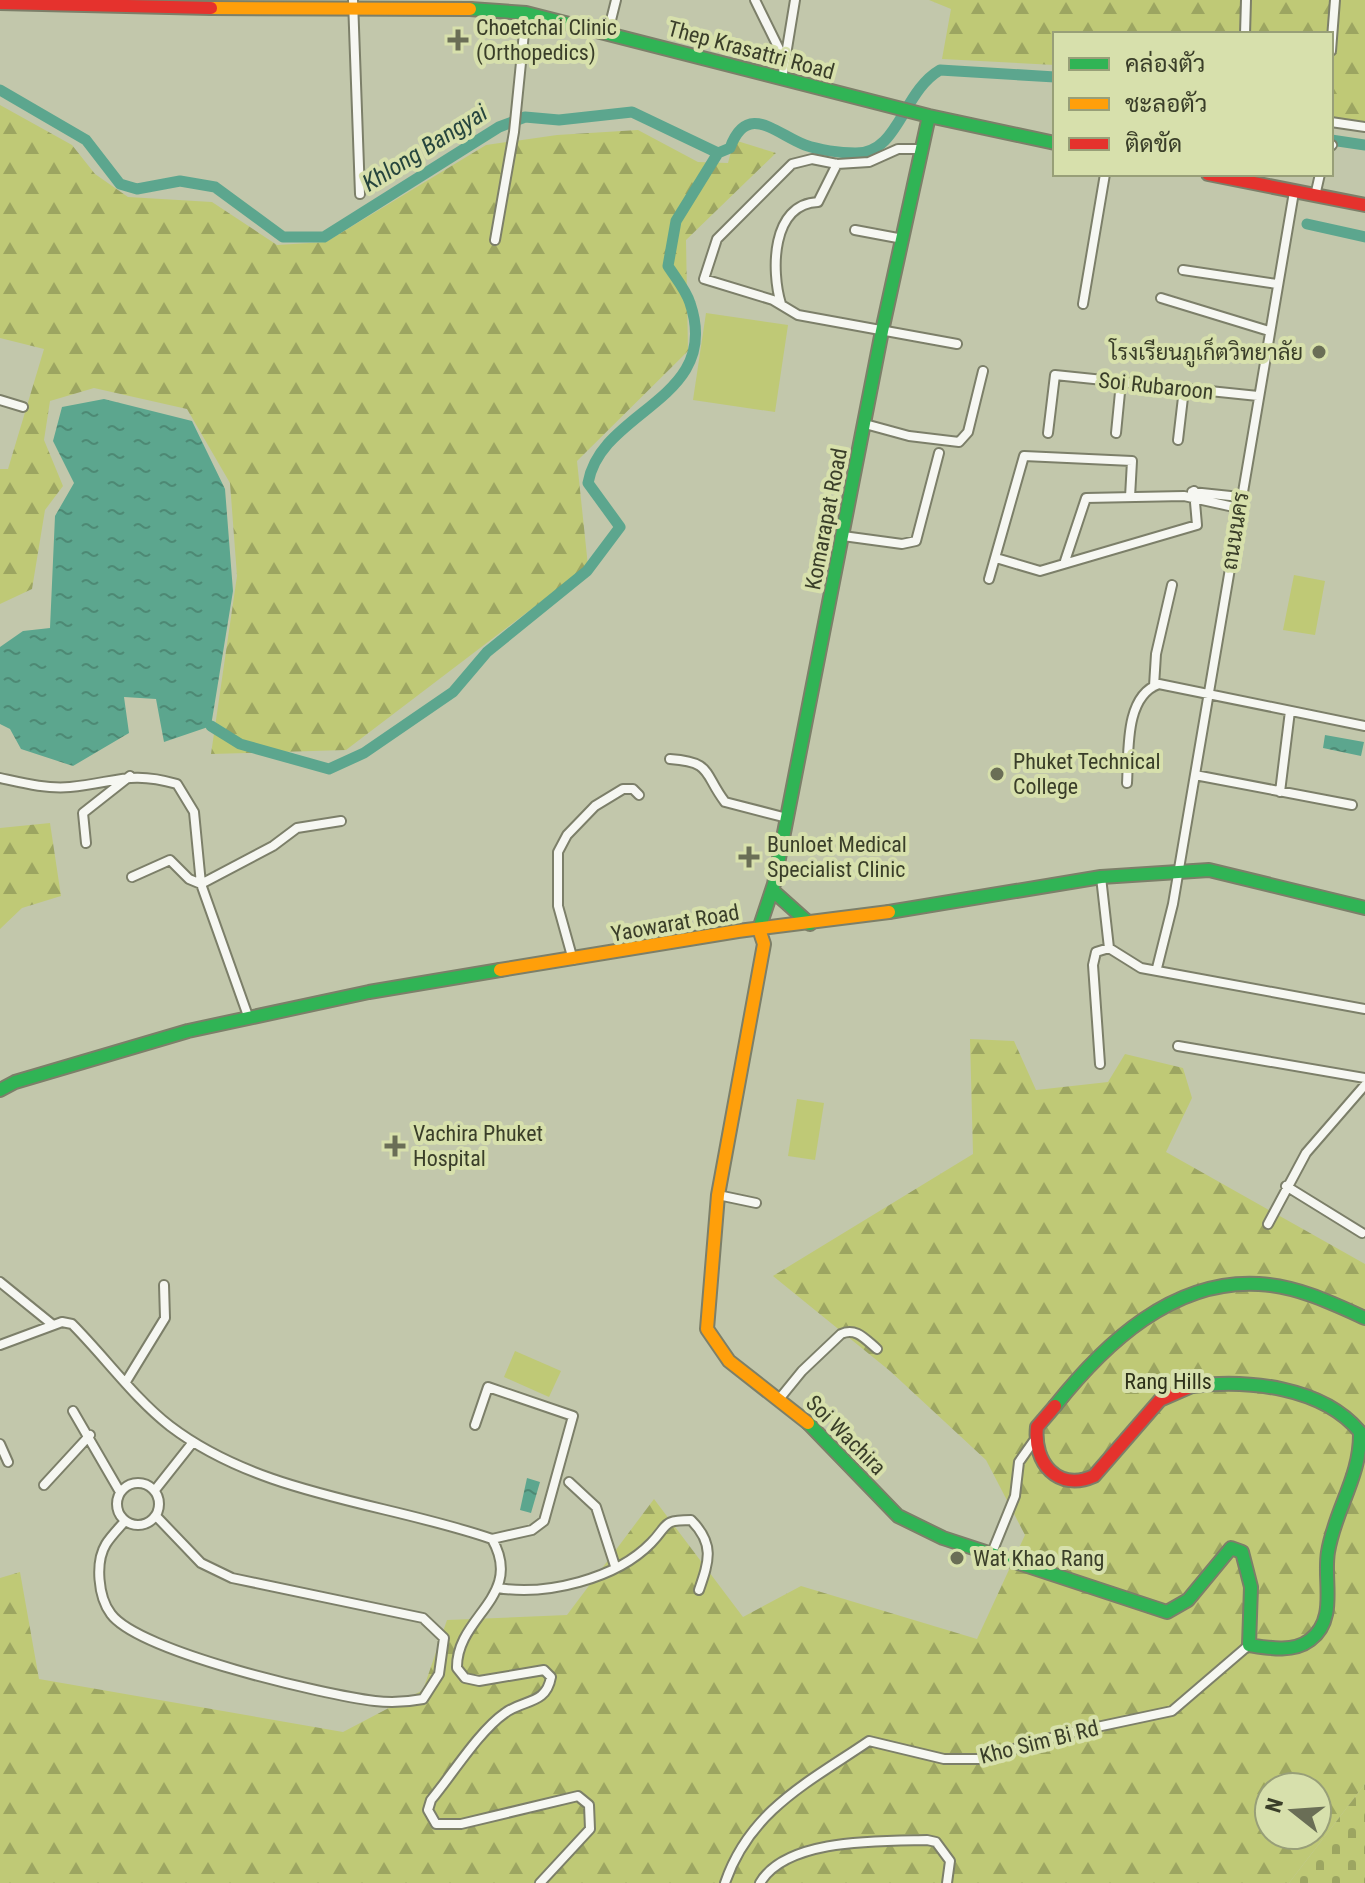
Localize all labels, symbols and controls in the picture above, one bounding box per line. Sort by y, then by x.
place label: Choetchai Clinic (Orthopedics) [476,15,617,66]
street label: Thep Krasattri Road [665,16,837,84]
marker: Choetchai Clinic (Orthopedics) [447,29,469,51]
legend [1053,32,1333,176]
text: คล่องตัว [1125,50,1205,78]
text: ชะลอตัว [1125,90,1207,118]
water label: Khlong Bangyai [357,98,493,197]
text: ติดขัด [1125,130,1182,158]
place label: โรงเรียนภูเก็ตวิทยาลัย [1108,337,1303,368]
marker: โรงเรียนภูเก็ตวิทยาลัย [1310,343,1328,361]
street label: Soi Rubaroon [1097,368,1215,404]
street label: Komarapat Road [800,446,852,592]
street label: ถนนนคร [1216,490,1254,572]
place label: Phuket Technical College [1013,749,1161,799]
marker: Phuket Technical College [988,765,1006,783]
place label: Bunloet Medical Specialist Clinic [767,832,907,882]
marker: Bunloet Medical Specialist Clinic [738,846,760,868]
street label: Yaowarat Road [609,899,741,947]
place label: Vachira Phuket Hospital [413,1121,543,1171]
marker: Vachira Phuket Hospital [384,1135,406,1157]
park label: Rang Hills [1124,1369,1212,1394]
street label: Soi Wachira [801,1390,891,1480]
place label: Wat Khao Rang [973,1546,1104,1571]
marker: Wat Khao Rang [948,1549,966,1567]
street label: Kho Sim Bi Rd [977,1715,1101,1769]
north arrow [1253,1771,1333,1851]
text: N [1260,1795,1288,1815]

